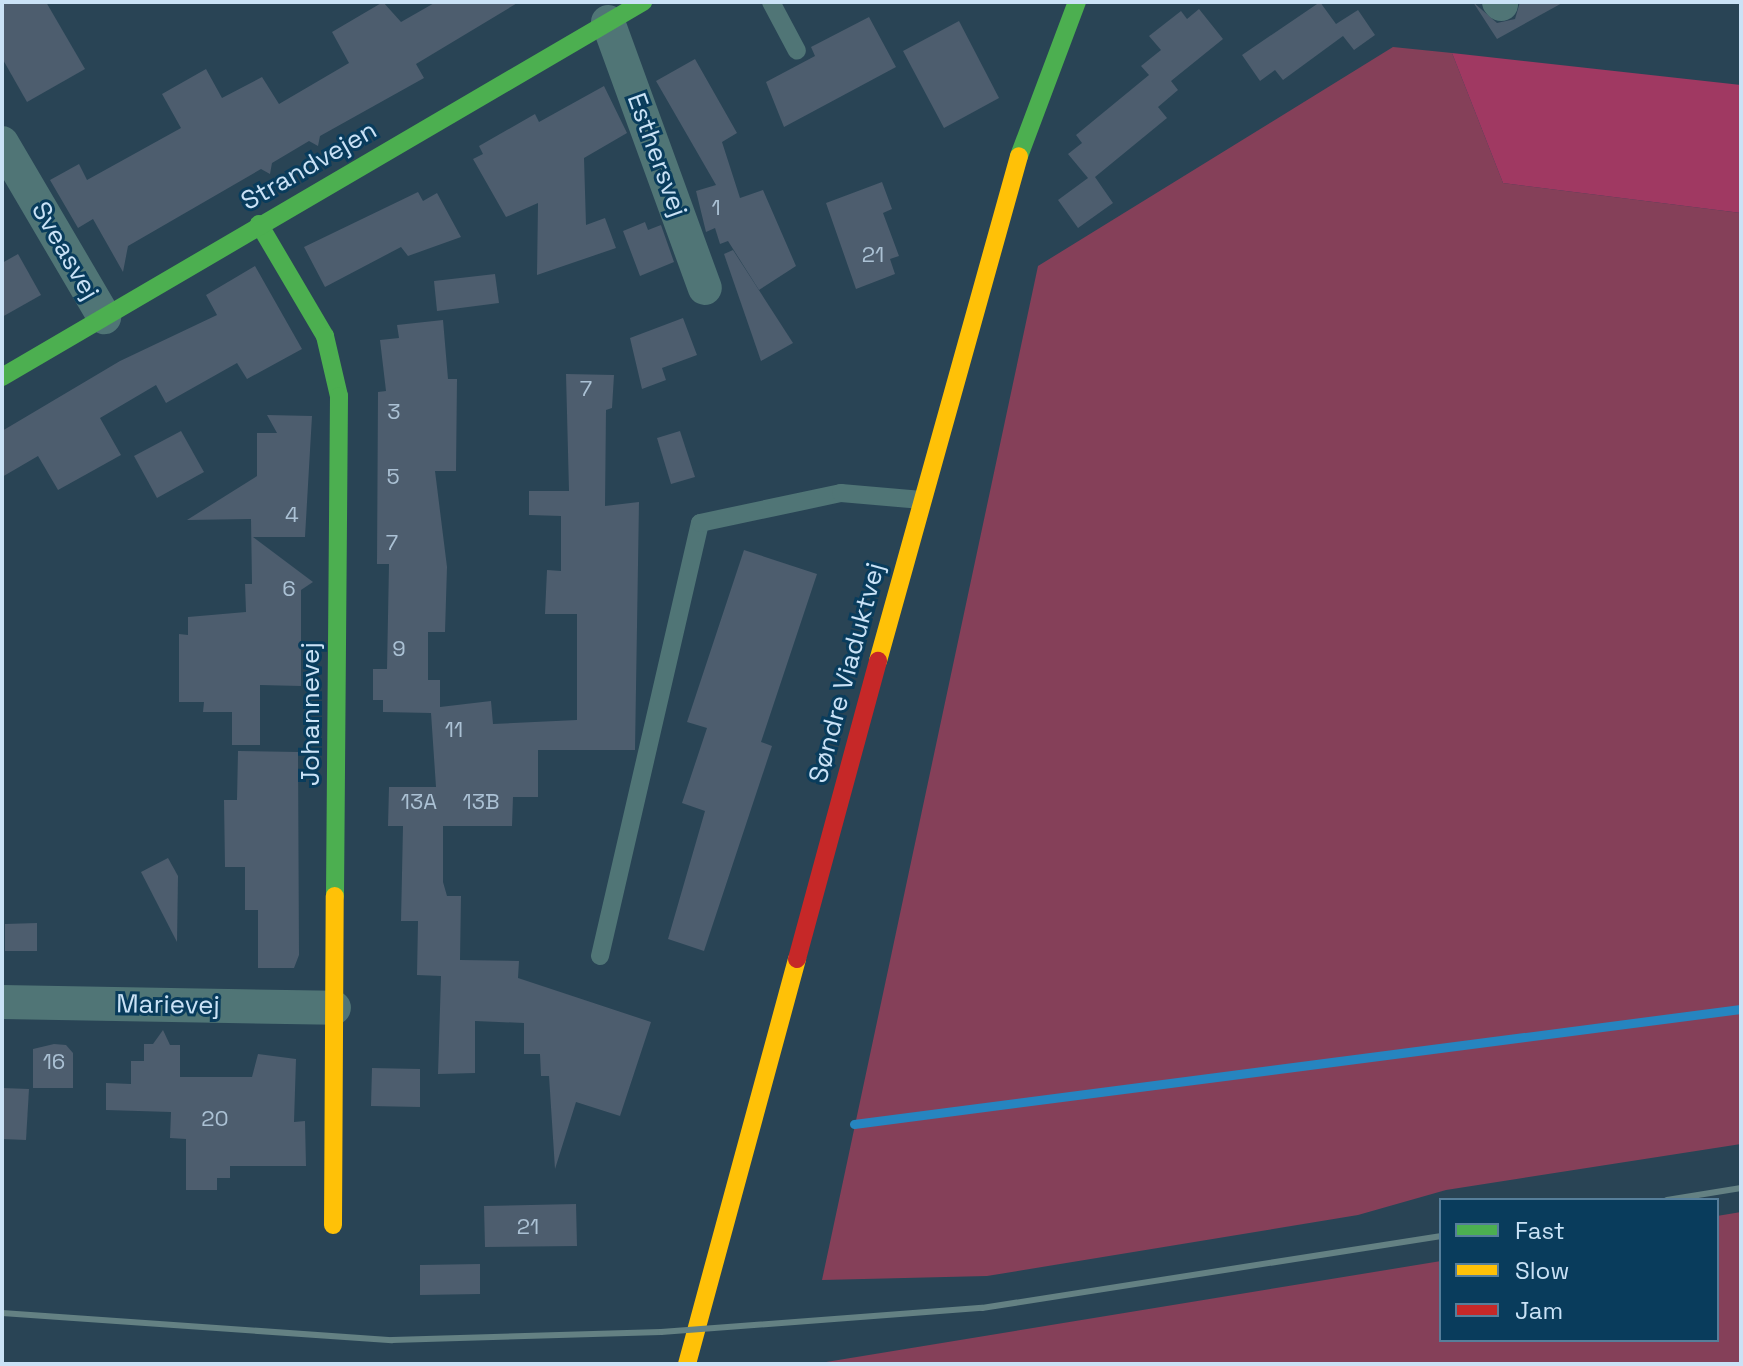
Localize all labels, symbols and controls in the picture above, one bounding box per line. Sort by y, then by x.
street label: Esthersvej [620,89,694,221]
street label: Strandvejen [236,115,382,217]
house number: 1 [711,195,721,221]
street label: Sveasvej [24,196,106,306]
house number: 21 [862,242,884,268]
house number: 7 [580,376,592,402]
house number: 3 [387,399,401,425]
house number: 5 [386,464,400,490]
house number: 4 [285,502,299,528]
house number: 7 [386,530,398,556]
street label: Søndre Viaduktvej [803,559,891,787]
house number: 6 [282,576,296,602]
house number: 9 [392,636,406,662]
street label: Johannevej [295,642,327,786]
house number: 11 [445,717,463,743]
house number: 13A [401,789,437,815]
house number: 13B [462,789,500,815]
street label: Marievej [116,988,220,1022]
house number: 16 [43,1049,65,1075]
house number: 20 [201,1106,229,1132]
legend [1439,1198,1719,1342]
house number: 21 [517,1214,539,1240]
text: Fast [1515,1215,1565,1246]
text: Slow [1515,1255,1569,1286]
text: Jam [1515,1295,1563,1326]

